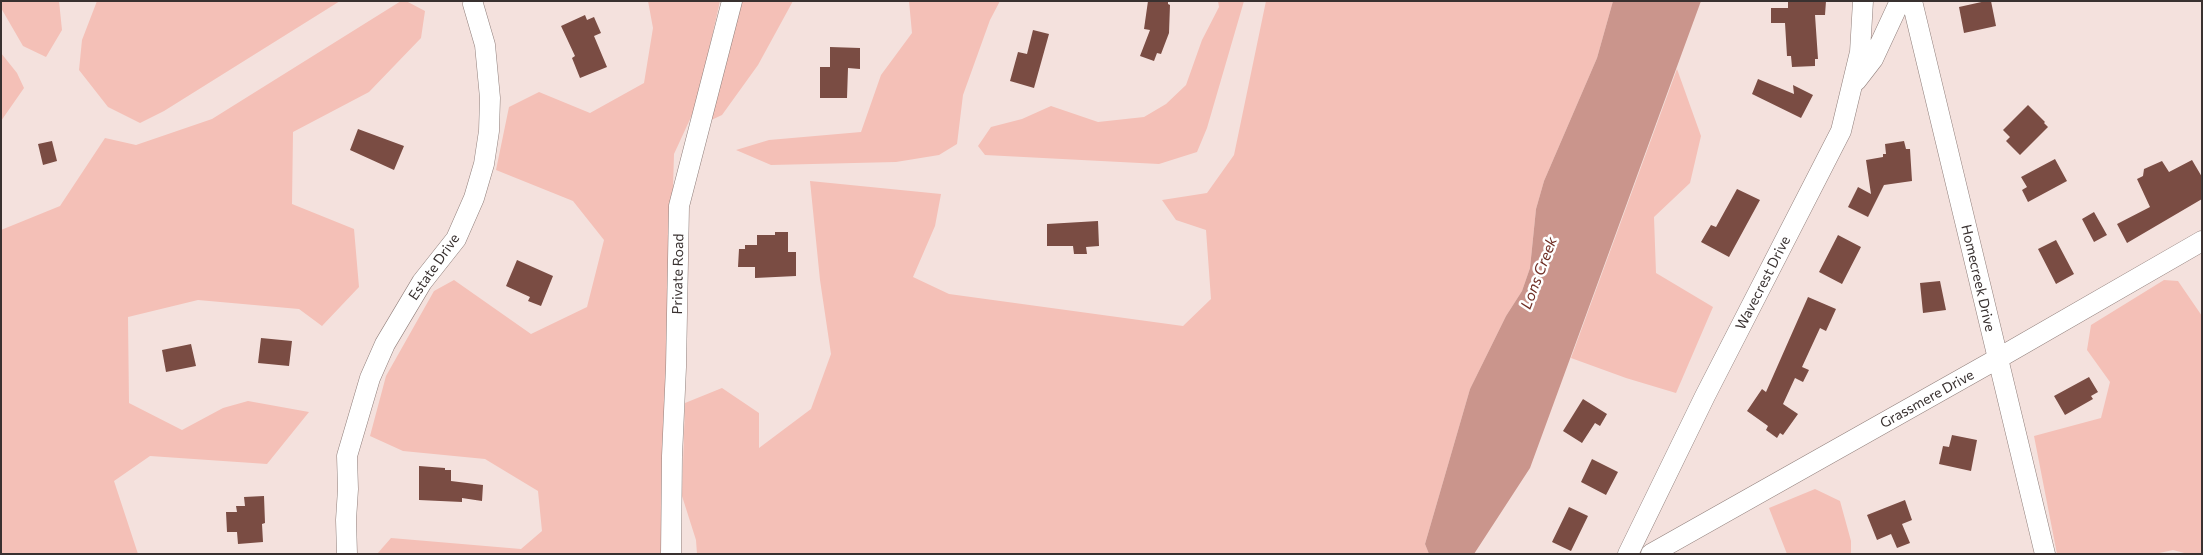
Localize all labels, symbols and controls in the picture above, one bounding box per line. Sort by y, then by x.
street label: Homecreek Drive [1957,223,1999,333]
street label: Estate Drive [405,231,463,303]
street label: Private Road [669,233,687,315]
street label: Wavecrest Drive [1732,233,1794,333]
water label: Lons Creek [1517,234,1561,312]
street label: Grassmere Drive [1877,366,1977,432]

